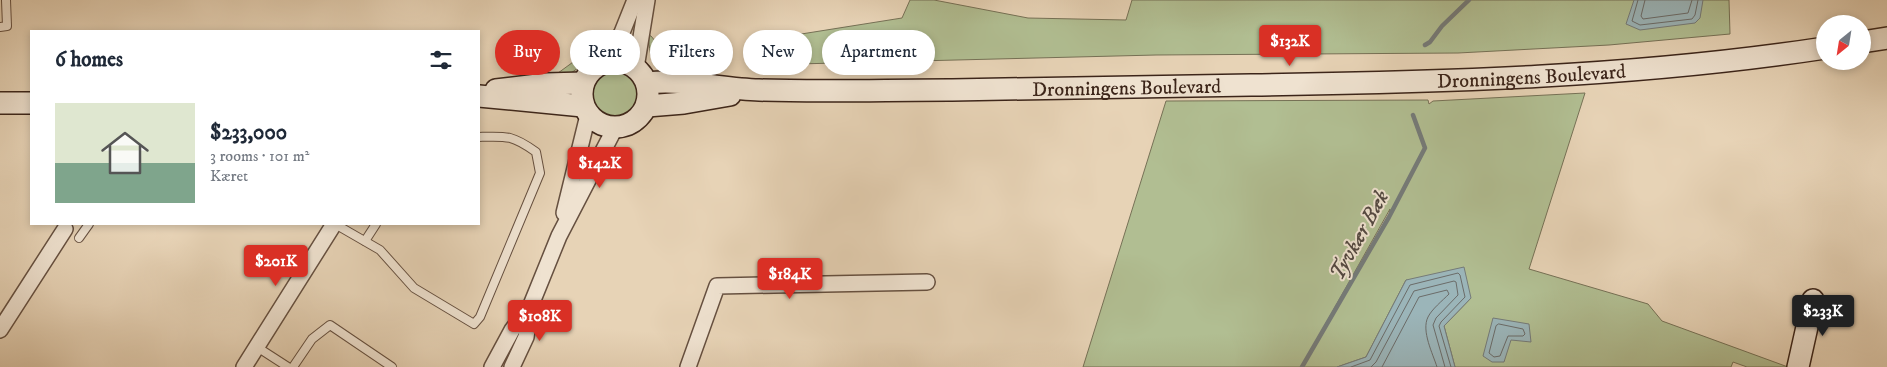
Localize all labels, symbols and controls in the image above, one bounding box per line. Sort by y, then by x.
north arrow [1816,15,1871,70]
map controls [1816,15,1871,70]
pin: $132K [1255,24,1325,67]
chip: Buy [495,30,560,75]
chip: Rent [570,30,640,75]
chip: Filters [650,30,733,75]
chip: New [743,30,812,75]
chip: Apartment [822,30,935,75]
text: $132K [1270,31,1310,51]
icon: filters [427,46,455,74]
text: 6 homes [55,47,123,73]
street label: Dronningens Boulevard [1437,60,1627,95]
street label: Dronningens Boulevard [1032,75,1221,103]
text: $233,000 [210,120,287,146]
icon: home [95,123,155,183]
text: 3 rooms · 101 m² [210,146,309,166]
pin: $142K [565,146,635,189]
text: $142K [579,153,621,173]
text: Kæret [210,166,248,186]
water label: Tyvkær Bæk [1325,186,1395,285]
pin: $201K [241,244,311,287]
text: $201K [255,251,297,271]
pin: $184K [755,258,825,300]
text: $184K [768,264,812,284]
pin: $233K [1788,294,1858,337]
pin: $108K [505,300,575,342]
text: $233K [1803,301,1843,321]
text: $108K [519,306,561,326]

